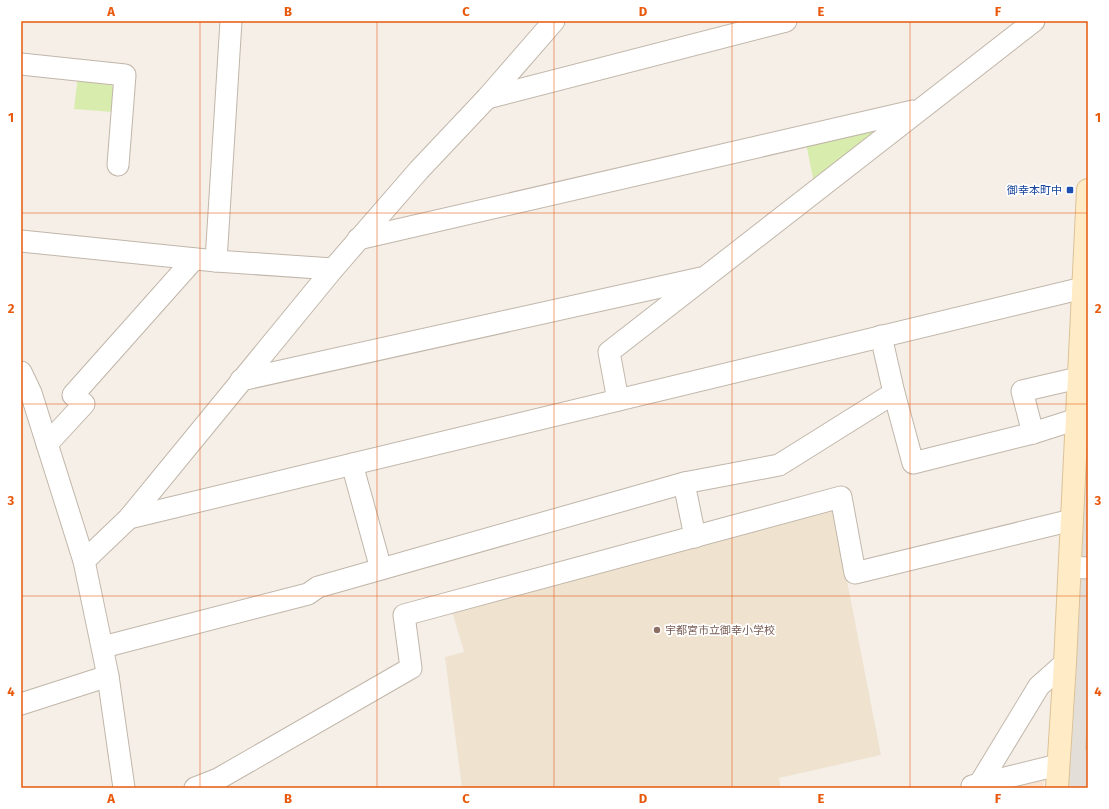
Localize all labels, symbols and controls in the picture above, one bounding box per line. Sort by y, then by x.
text: A [106,4,115,19]
text: B [284,4,292,19]
text: C [462,4,470,19]
text: D [639,4,648,19]
text: E [818,4,825,19]
text: F [995,4,1002,19]
text: 1 [8,110,14,125]
text: 1 [1095,110,1101,125]
place label: 御幸本町中 [1006,184,1062,197]
marker: 御幸本町中 [1065,185,1075,195]
text: 2 [8,301,15,316]
text: 2 [1095,301,1102,316]
text: 3 [7,493,15,508]
text: 3 [1094,493,1102,508]
place label: 宇都宮市立御幸小学校 [665,624,775,637]
marker: 宇都宮市立御幸小学校 [652,625,662,635]
text: 4 [7,684,15,699]
text: 4 [1094,684,1102,699]
text: A [106,791,115,806]
text: B [284,791,292,806]
text: C [462,791,470,806]
text: D [639,791,648,806]
text: E [818,791,825,806]
text: F [995,791,1002,806]

